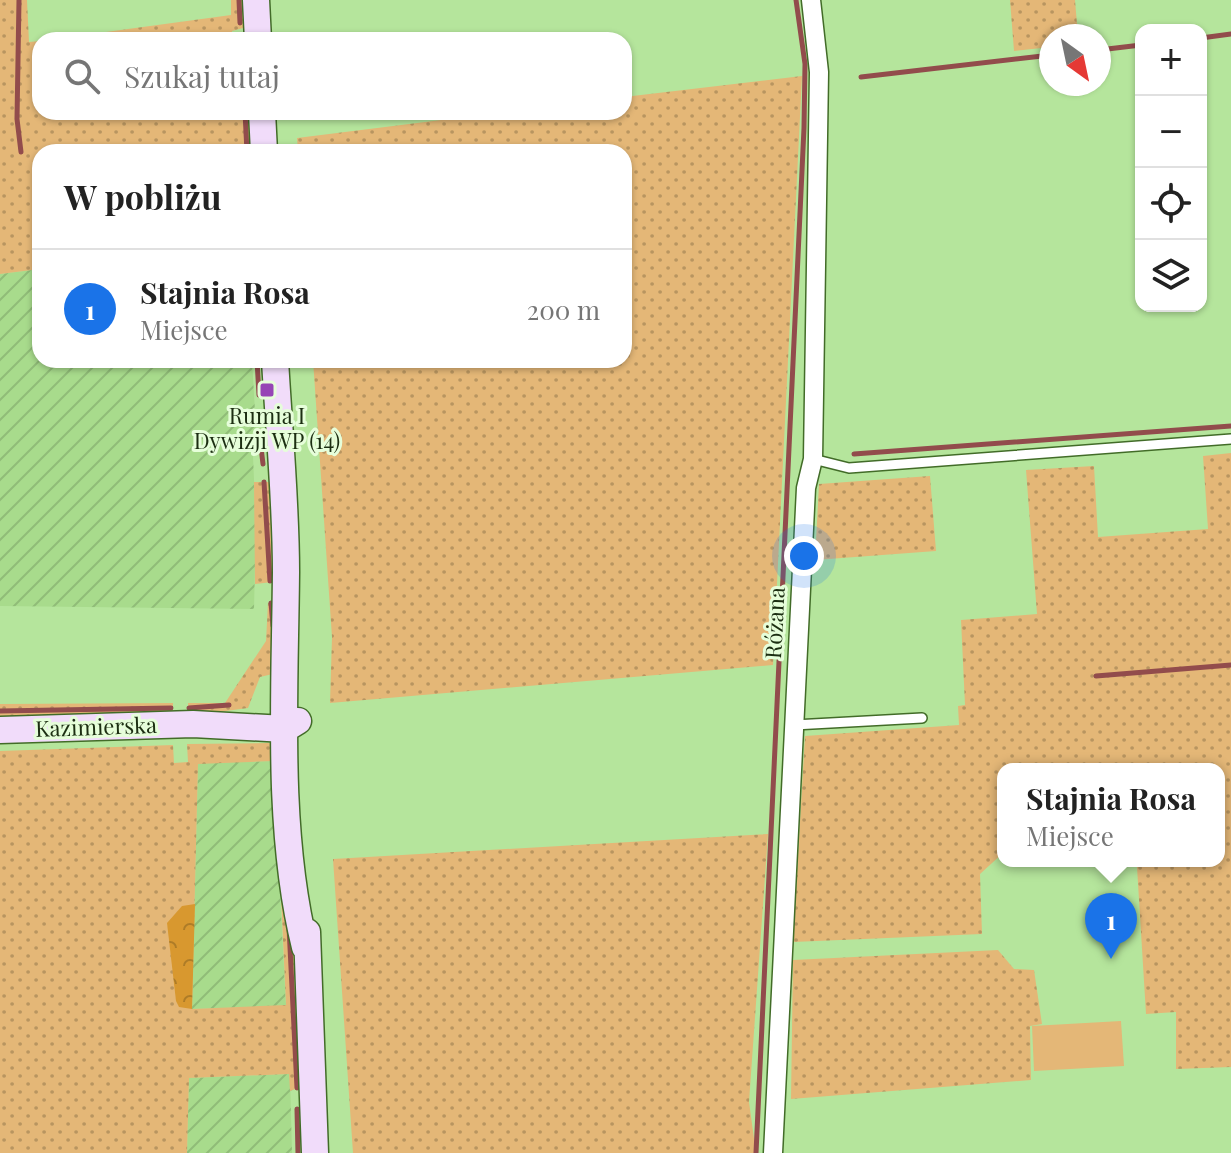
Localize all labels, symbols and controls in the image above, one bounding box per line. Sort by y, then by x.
north arrow [1039,24,1111,96]
map controls [1135,24,1207,312]
button: + [1135,24,1207,96]
search box [32,32,632,120]
icon: search [60,54,104,98]
text: Szukaj tutaj [124,56,280,96]
button: − [1135,96,1207,168]
button: locate [1135,168,1207,240]
text: W pobliżu [64,173,222,219]
button: layers [1135,240,1207,312]
text: Stajnia Rosa [140,272,310,312]
text: 1 [85,292,95,327]
text: 200 m [527,292,600,327]
text: Miejsce [140,312,228,347]
marker: Rumia I Dywizji WP (14) [258,381,276,399]
place label: Rumia I Dywizji WP (14) [194,400,340,455]
your location [784,536,824,576]
street label: Różana [757,586,791,660]
street label: Kazimierska [35,709,157,743]
popup [997,763,1225,867]
text: Stajnia Rosa [1026,778,1196,818]
text: Miejsce [1026,818,1114,853]
pin: 1 [1085,893,1137,959]

